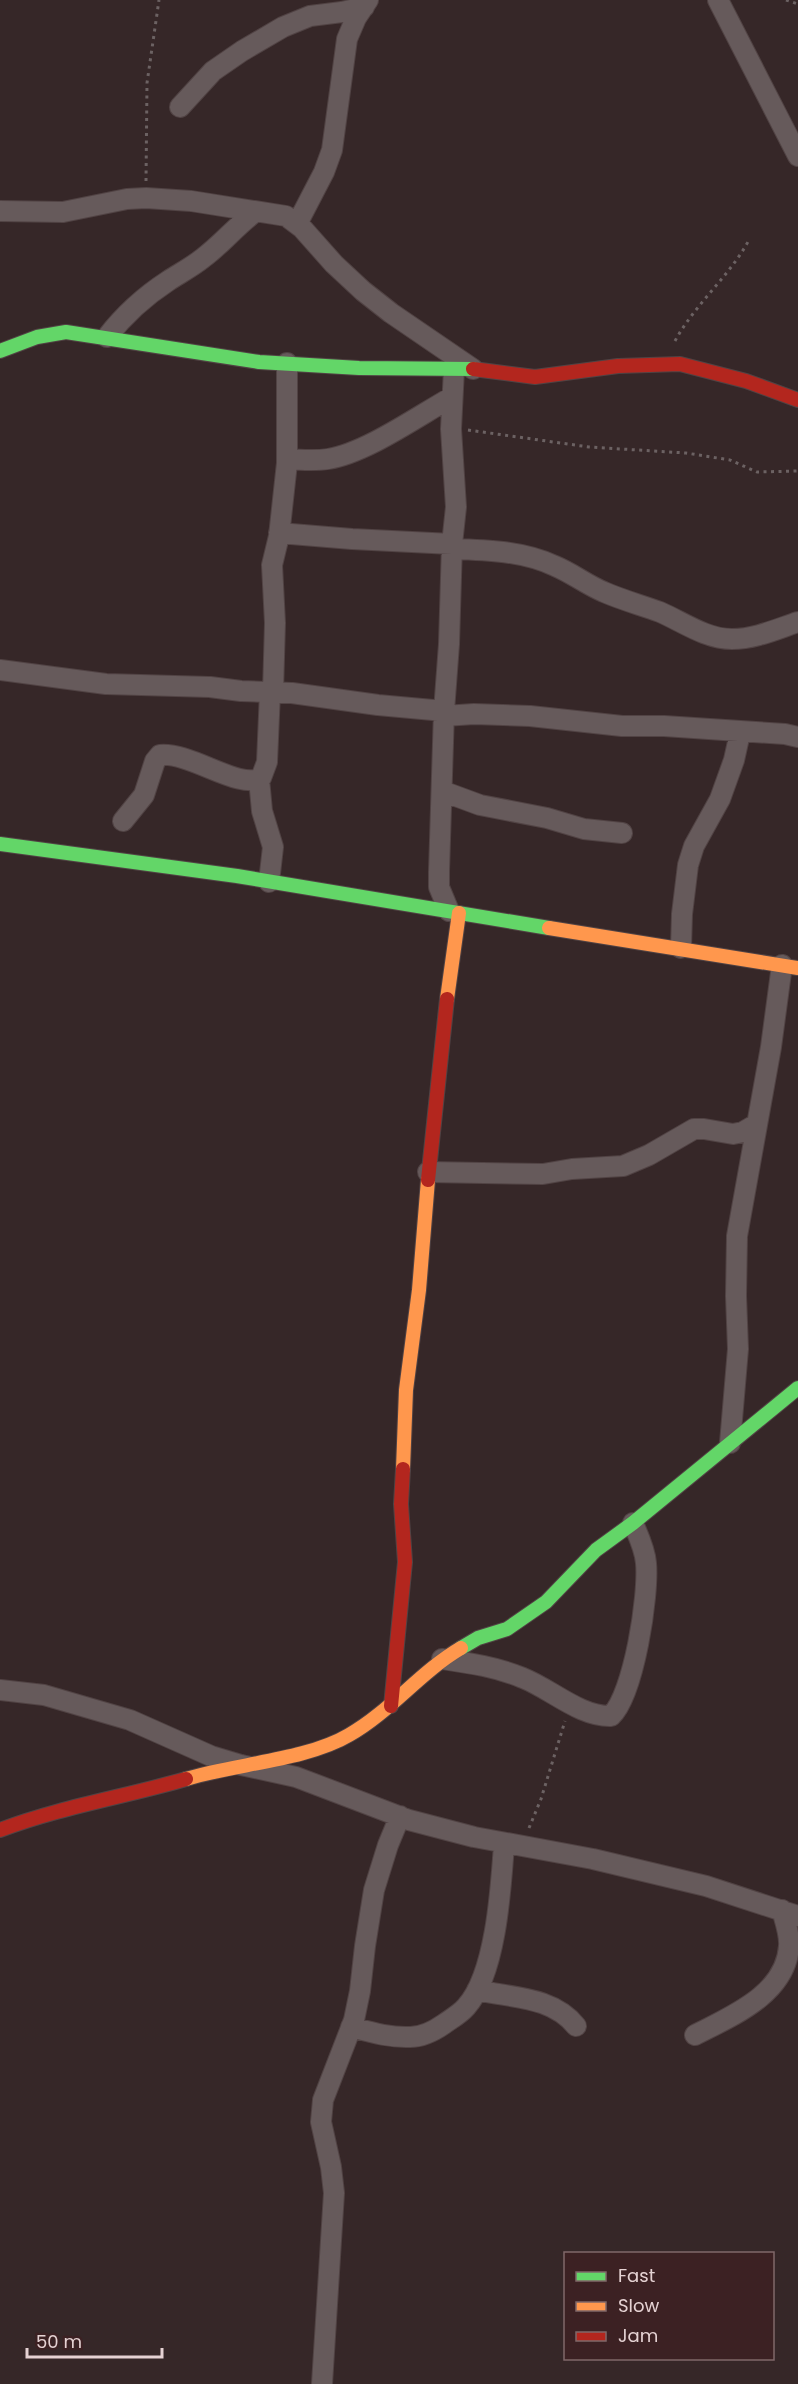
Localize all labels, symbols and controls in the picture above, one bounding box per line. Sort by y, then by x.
legend [564,2252,774,2360]
text: Fast [618,2263,655,2288]
text: Slow [618,2293,660,2318]
scale bar [27,2321,162,2359]
text: Jam [618,2323,658,2348]
text: 50 m [36,2329,82,2354]

